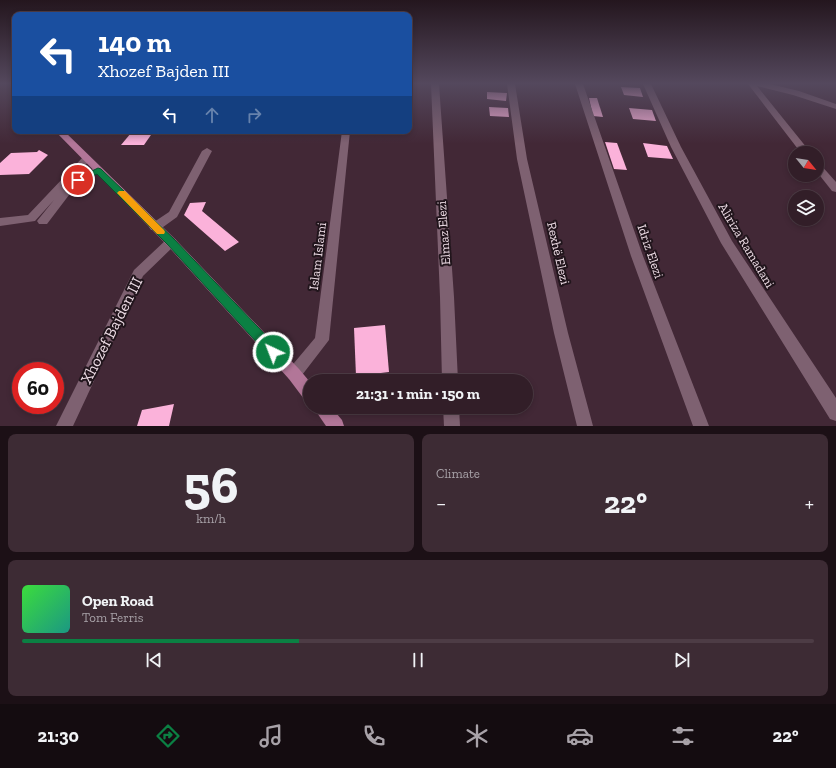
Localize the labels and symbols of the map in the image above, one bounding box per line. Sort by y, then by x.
north arrow [788,146,824,182]
pin [61,163,95,197]
street label: Elmaz Elezi [434,200,453,266]
street label: Aliriza Ramadani [715,200,778,291]
street label: Rexhë Elezi [544,220,573,286]
street label: Islam Islami [306,221,329,291]
street label: Idriz Elezi [634,222,667,280]
street label: Xhozef Bajden III [76,274,146,387]
position arrow [252,331,294,373]
speed limit sign: 60 [12,362,64,414]

